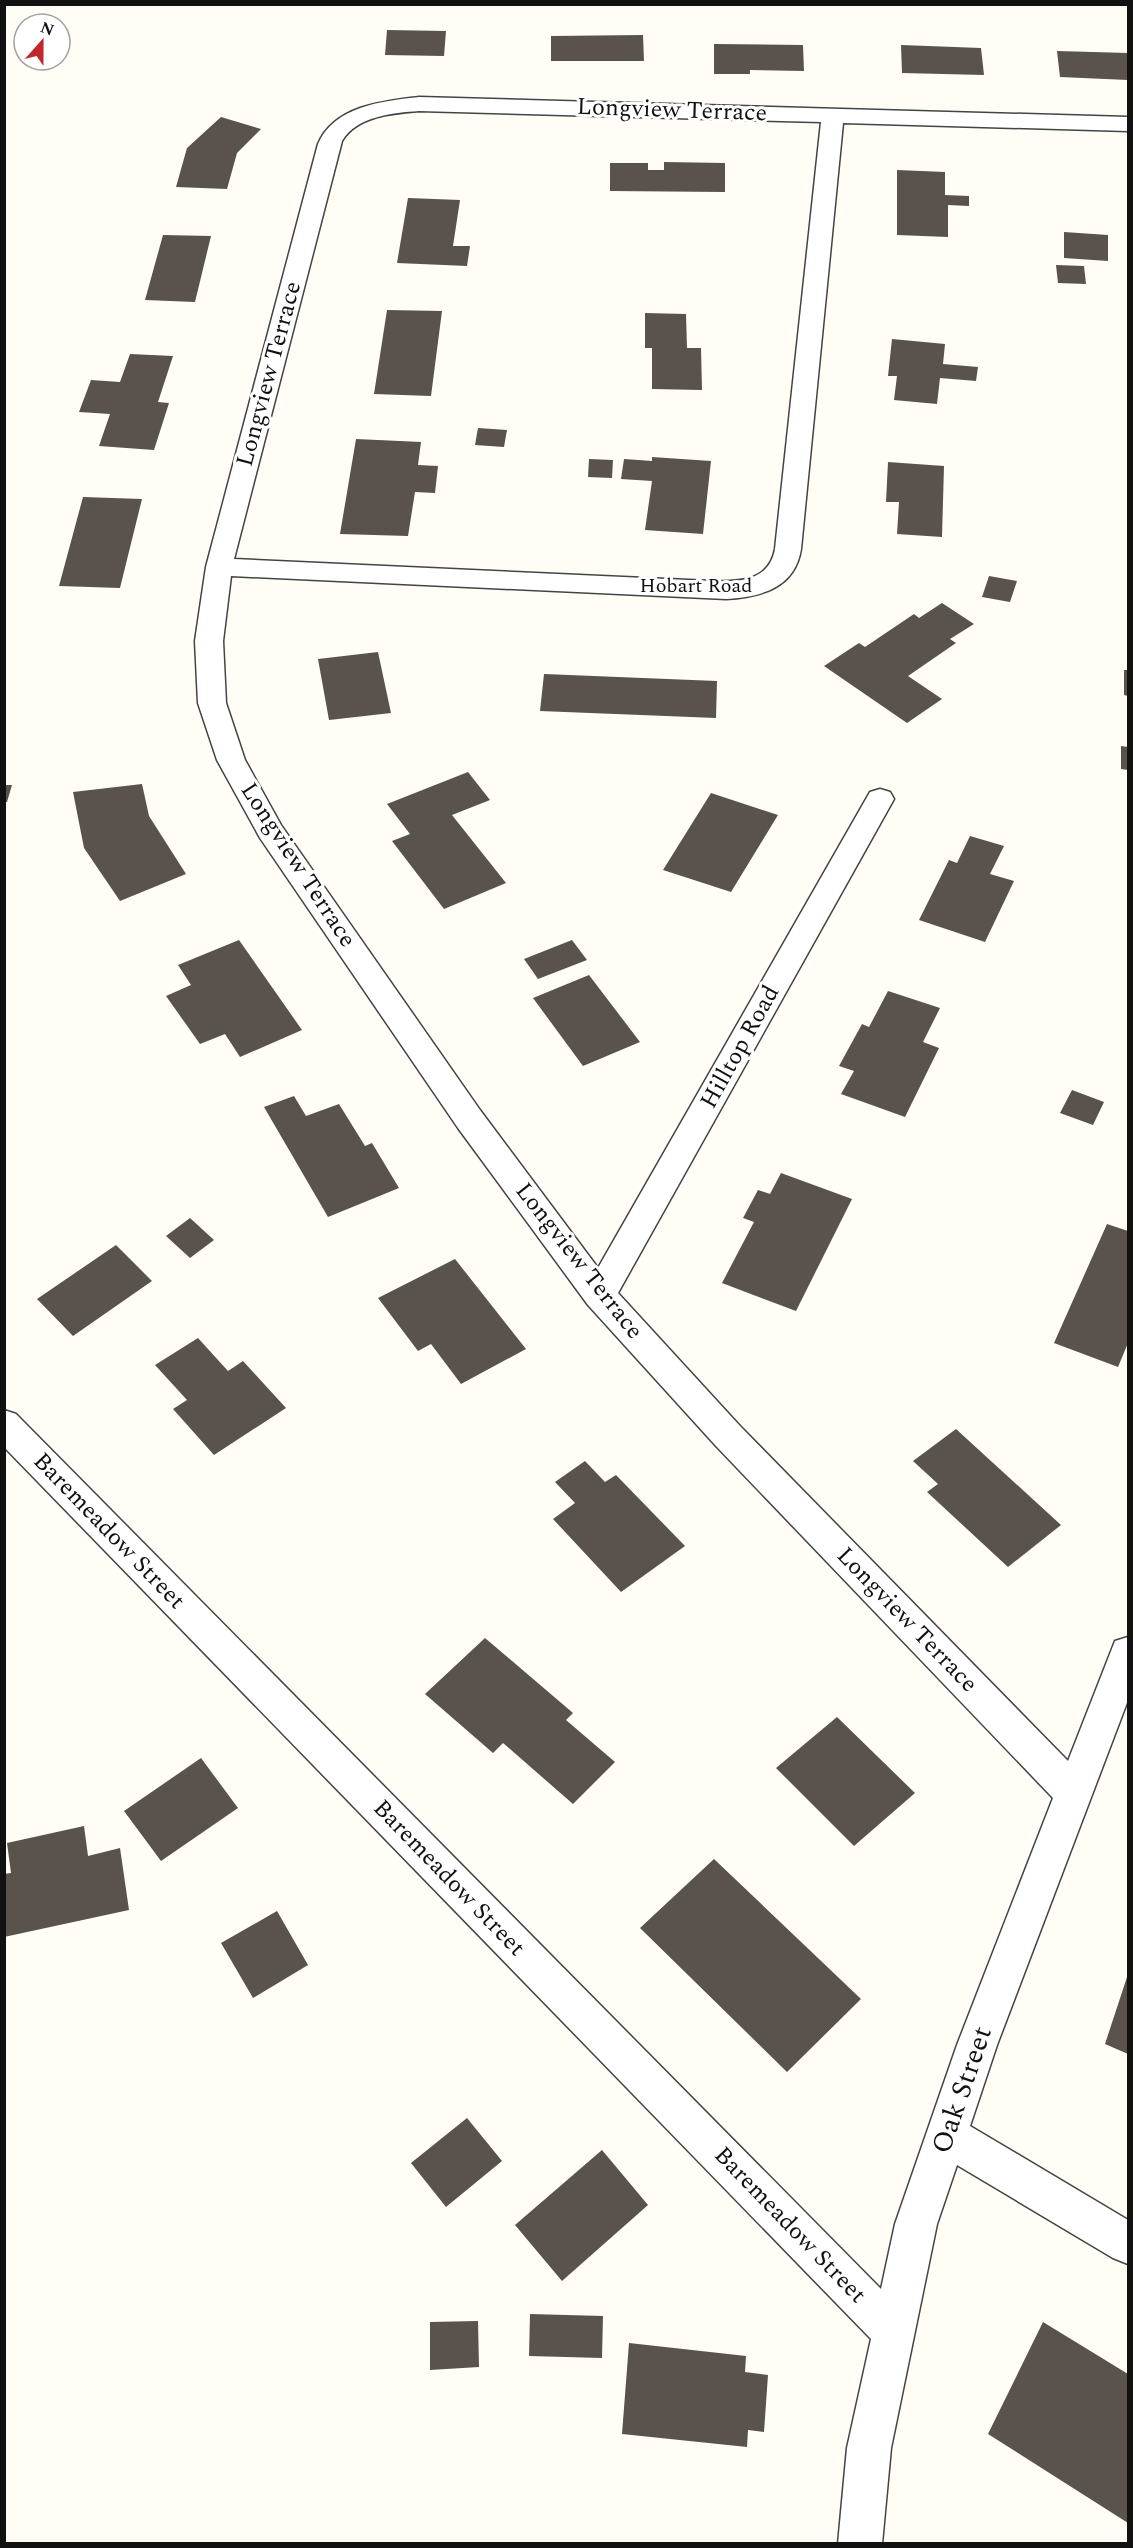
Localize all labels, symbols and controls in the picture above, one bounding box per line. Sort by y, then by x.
north arrow [12,12,72,72]
text: N [37,15,57,42]
street label: Longview Terrace [576,89,768,131]
street label: Longview Terrace [227,277,311,471]
street label: Hobart Road [639,571,753,601]
street label: Longview Terrace [231,775,365,955]
street label: Hilltop Road [691,979,789,1115]
street label: Longview Terrace [506,1175,652,1347]
street label: Baremeadow Street [24,1444,194,1618]
street label: Longview Terrace [828,1539,986,1701]
street label: Baremeadow Street [364,1791,534,1965]
street label: Oak Street [920,2020,1004,2160]
street label: Baremeadow Street [705,2138,875,2312]

